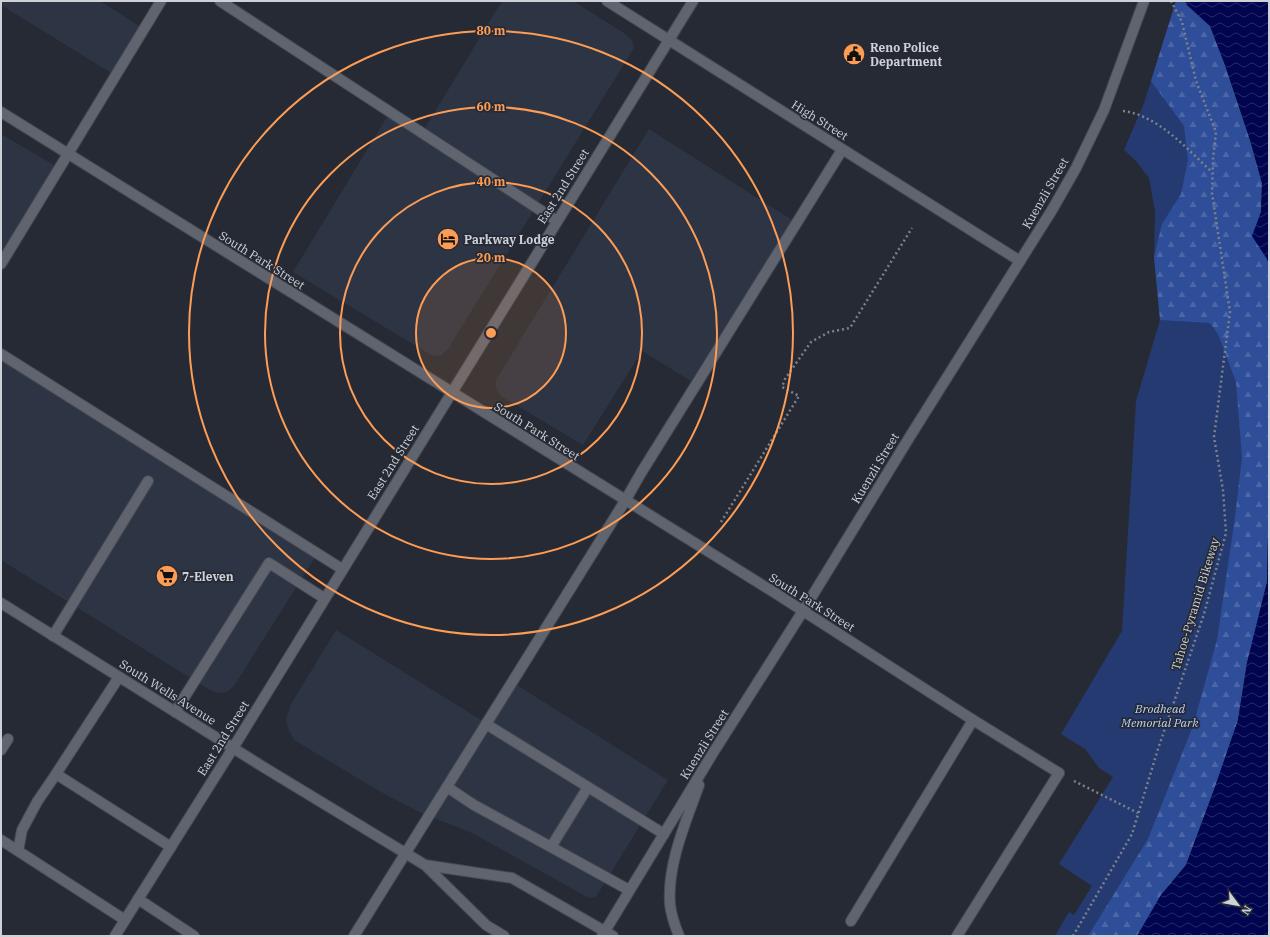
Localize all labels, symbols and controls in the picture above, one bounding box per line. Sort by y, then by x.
text: 80 m [477,23,506,38]
place label: Reno Police Department [870,40,942,69]
public building icon: Reno Police Department [841,41,867,67]
street label: High Street [789,97,851,143]
text: 60 m [477,99,506,114]
street label: East 2nd Street [534,146,592,226]
street label: Kuenzli Street [1019,155,1071,231]
text: 40 m [477,174,506,189]
hotel icon: Parkway Lodge [435,226,461,252]
street label: South Park Street [216,228,308,292]
place label: Parkway Lodge [464,232,555,247]
text: 20 m [477,250,506,265]
centre of rings [484,326,498,340]
street label: South Park Street [491,399,583,463]
street label: East 2nd Street [364,422,422,502]
street label: Kuenzli Street [848,430,902,506]
street label: Tahoe-Pyramid Bikeway [1168,535,1223,672]
supermarket icon: 7-Eleven [154,563,180,589]
place label: 7-Eleven [182,569,234,584]
street label: South Park Street [766,570,858,634]
street label: South Wells Avenue [117,656,219,728]
street label: East 2nd Street [194,698,252,778]
park label: Brodhead Memorial Park [1120,701,1199,730]
street label: Kuenzli Street [677,706,731,782]
north arrow [1218,885,1258,925]
text: N [1238,903,1255,918]

